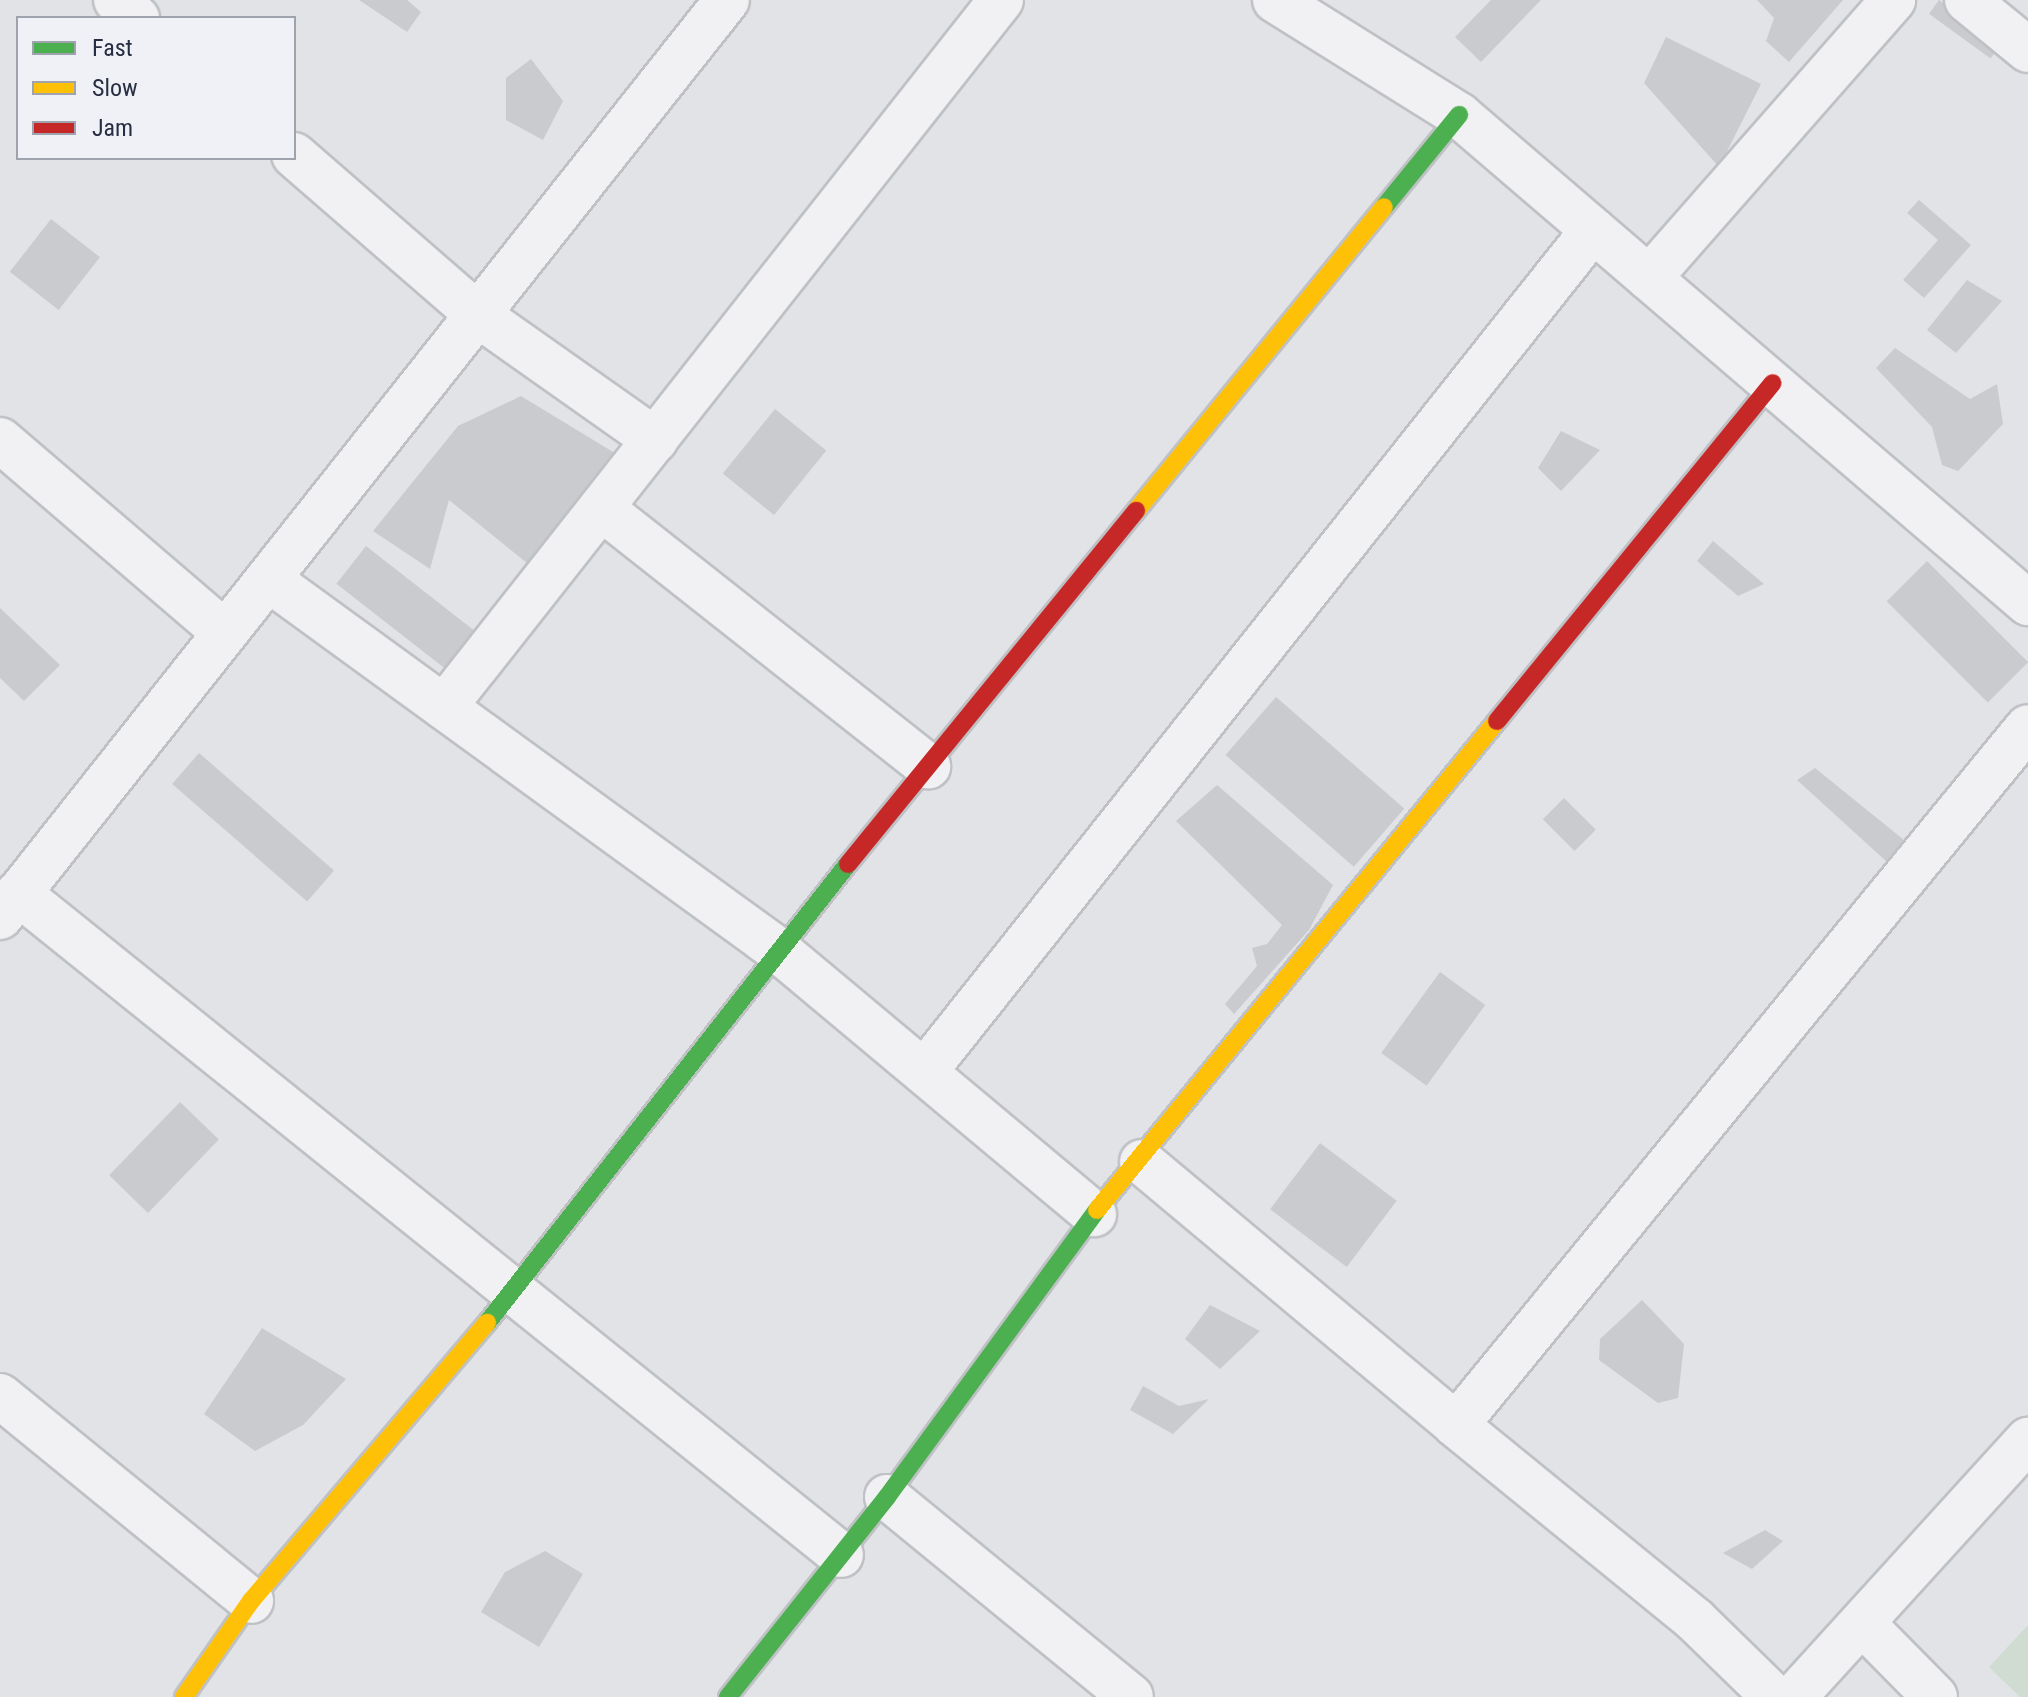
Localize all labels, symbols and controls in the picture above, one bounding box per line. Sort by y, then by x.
legend [16,16,296,160]
text: Fast [92,34,133,62]
text: Slow [92,74,138,102]
text: Jam [92,114,133,142]

